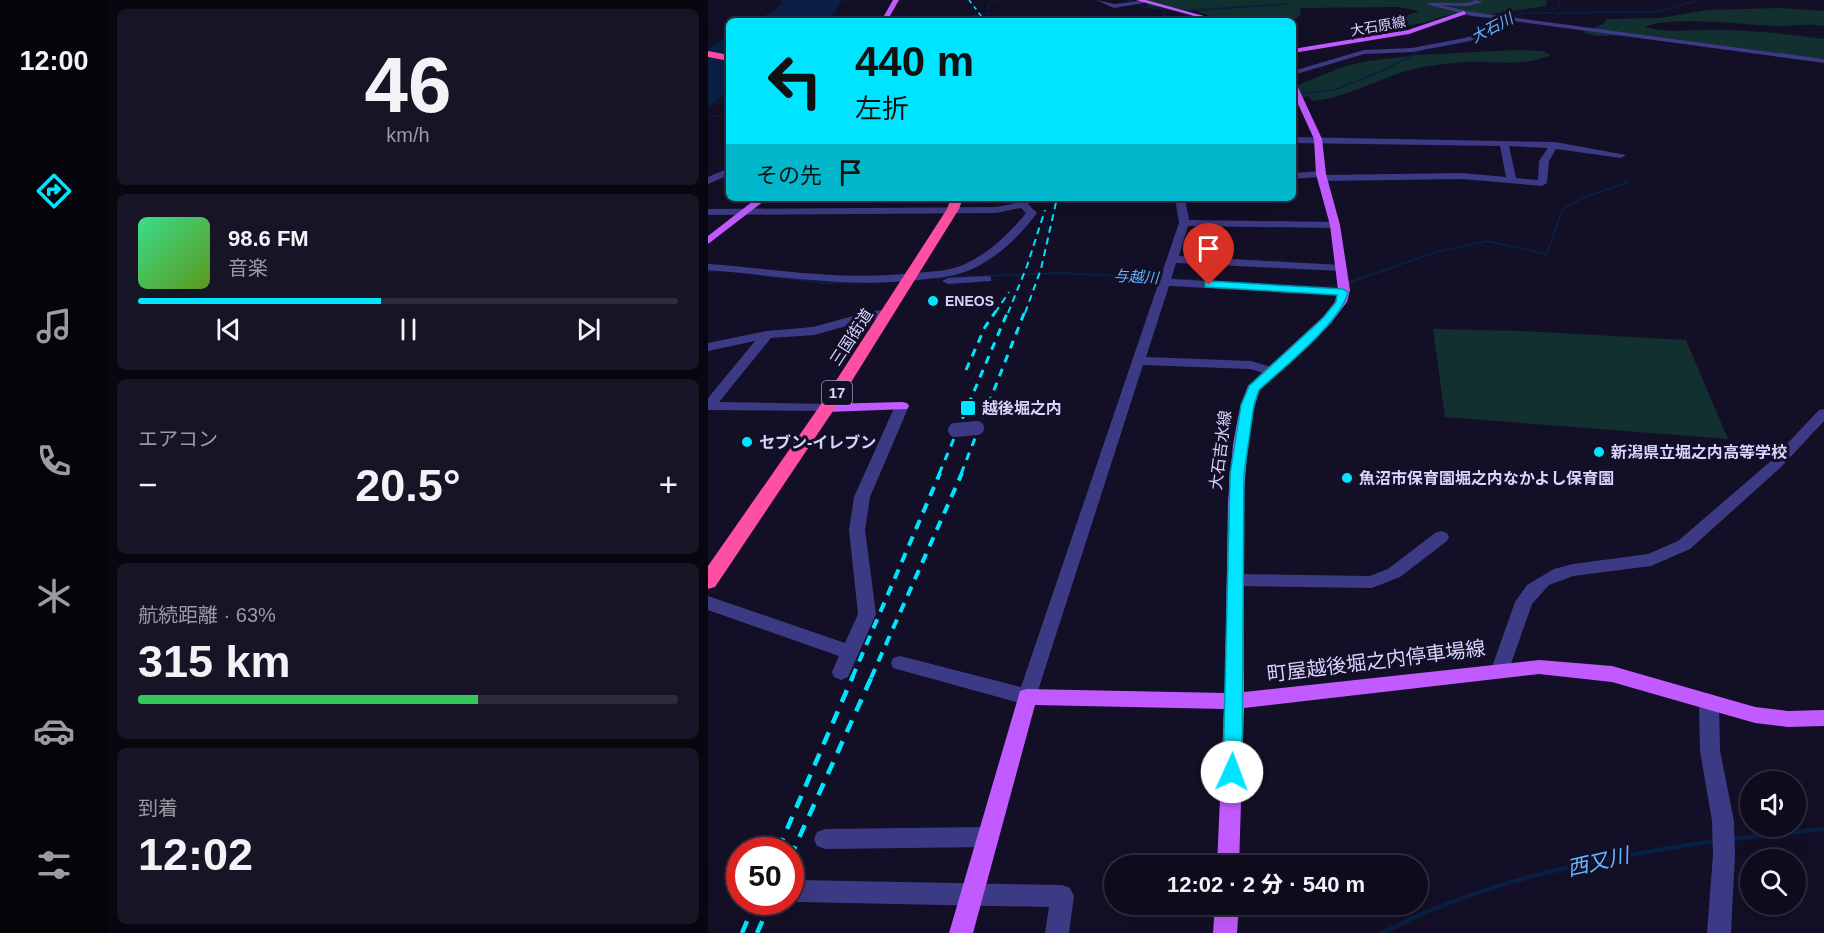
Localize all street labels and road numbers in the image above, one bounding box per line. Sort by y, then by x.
street label: 大石原線 [1349,13,1407,39]
street label: 三国街道 [827,306,876,369]
road number: 17 [822,381,852,405]
street label: 大石吉水線 [1207,409,1234,491]
street label: 町屋越後堀之内停車場線 [1265,637,1487,685]

